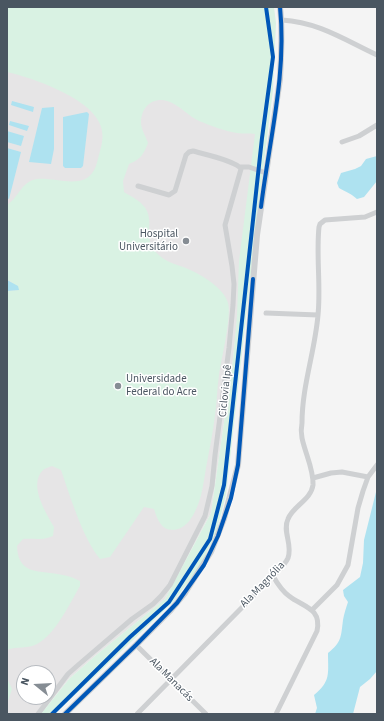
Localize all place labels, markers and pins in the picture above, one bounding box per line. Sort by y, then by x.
place label: Hospital Universitário [119,228,178,254]
marker: Hospital Universitário [181,236,191,246]
place label: Universidade Federal do Acre [126,373,197,399]
marker: Universidade Federal do Acre [113,381,123,391]

